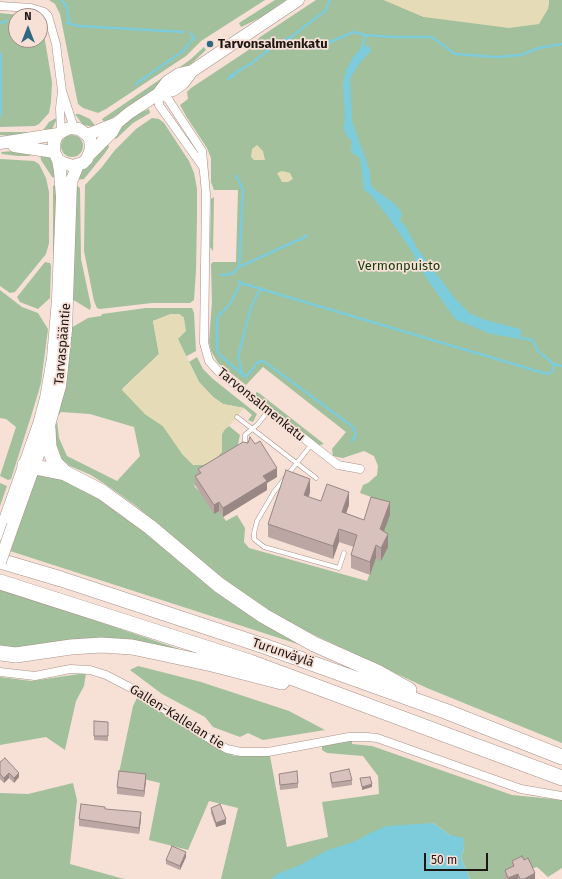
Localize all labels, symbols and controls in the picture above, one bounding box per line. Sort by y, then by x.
north arrow [8,8,48,48]
text: N [24,10,32,23]
place label: Tarvonsalmenkatu [218,36,328,52]
marker: Tarvonsalmenkatu [205,39,215,49]
park label: Vermonpuisto [358,258,440,274]
street label: Tarvaspääntie [52,302,74,386]
street label: Tarvonsalmenkatu [214,365,308,445]
street label: Turunväylä [250,635,316,671]
street label: Gallen-Kallelan tie [127,681,227,753]
scale bar [426,845,490,871]
text: 50 m [431,853,457,867]

